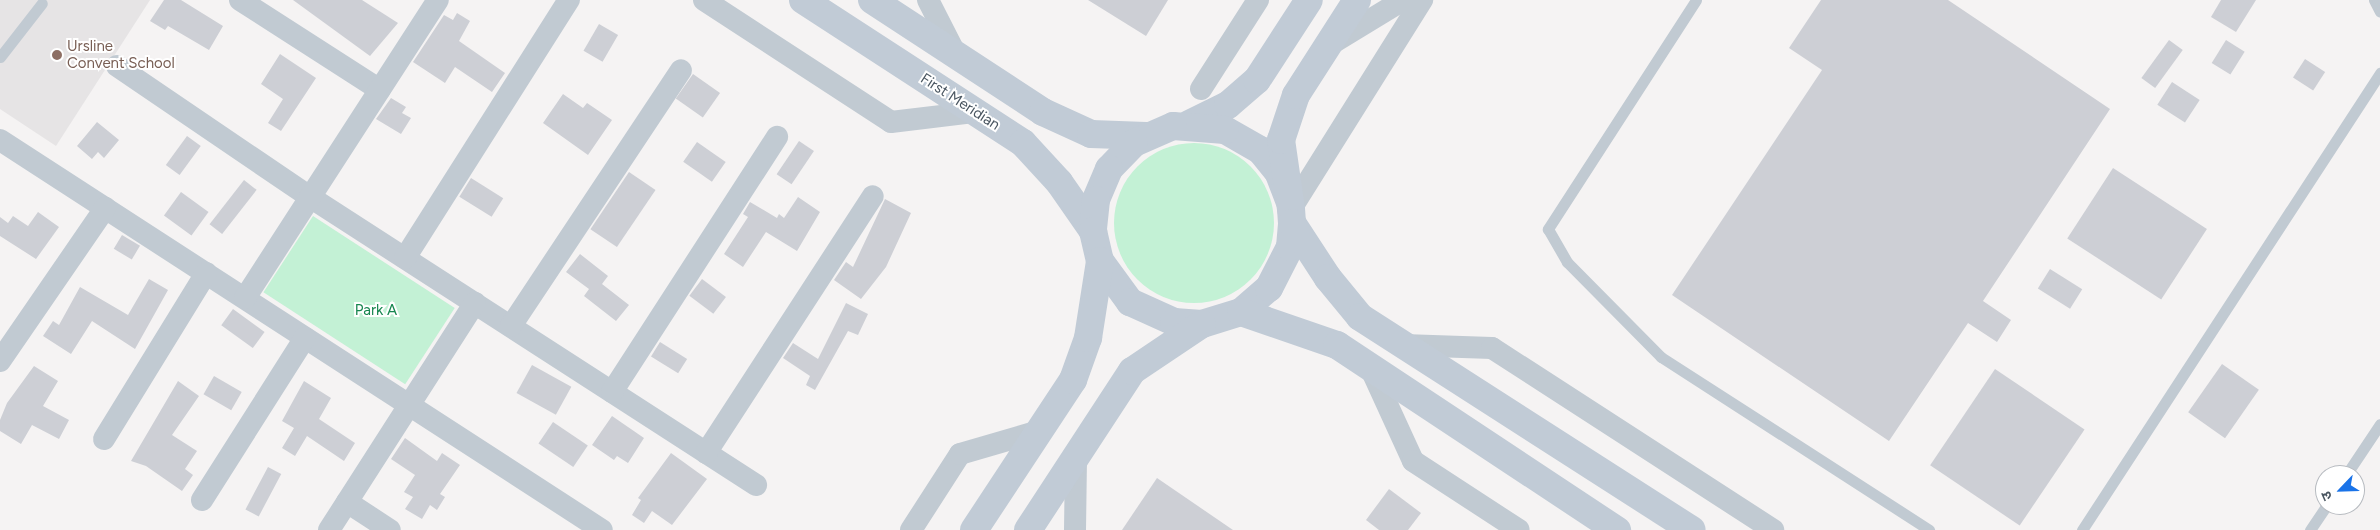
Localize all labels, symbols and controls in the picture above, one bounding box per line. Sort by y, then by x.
place label: Ursline Convent School [67,37,175,72]
marker: Ursline Convent School [51,49,63,61]
street label: First Meridian [917,70,1003,134]
park label: Park A [355,302,397,320]
north arrow [2315,465,2365,515]
text: उ [2317,489,2336,503]

